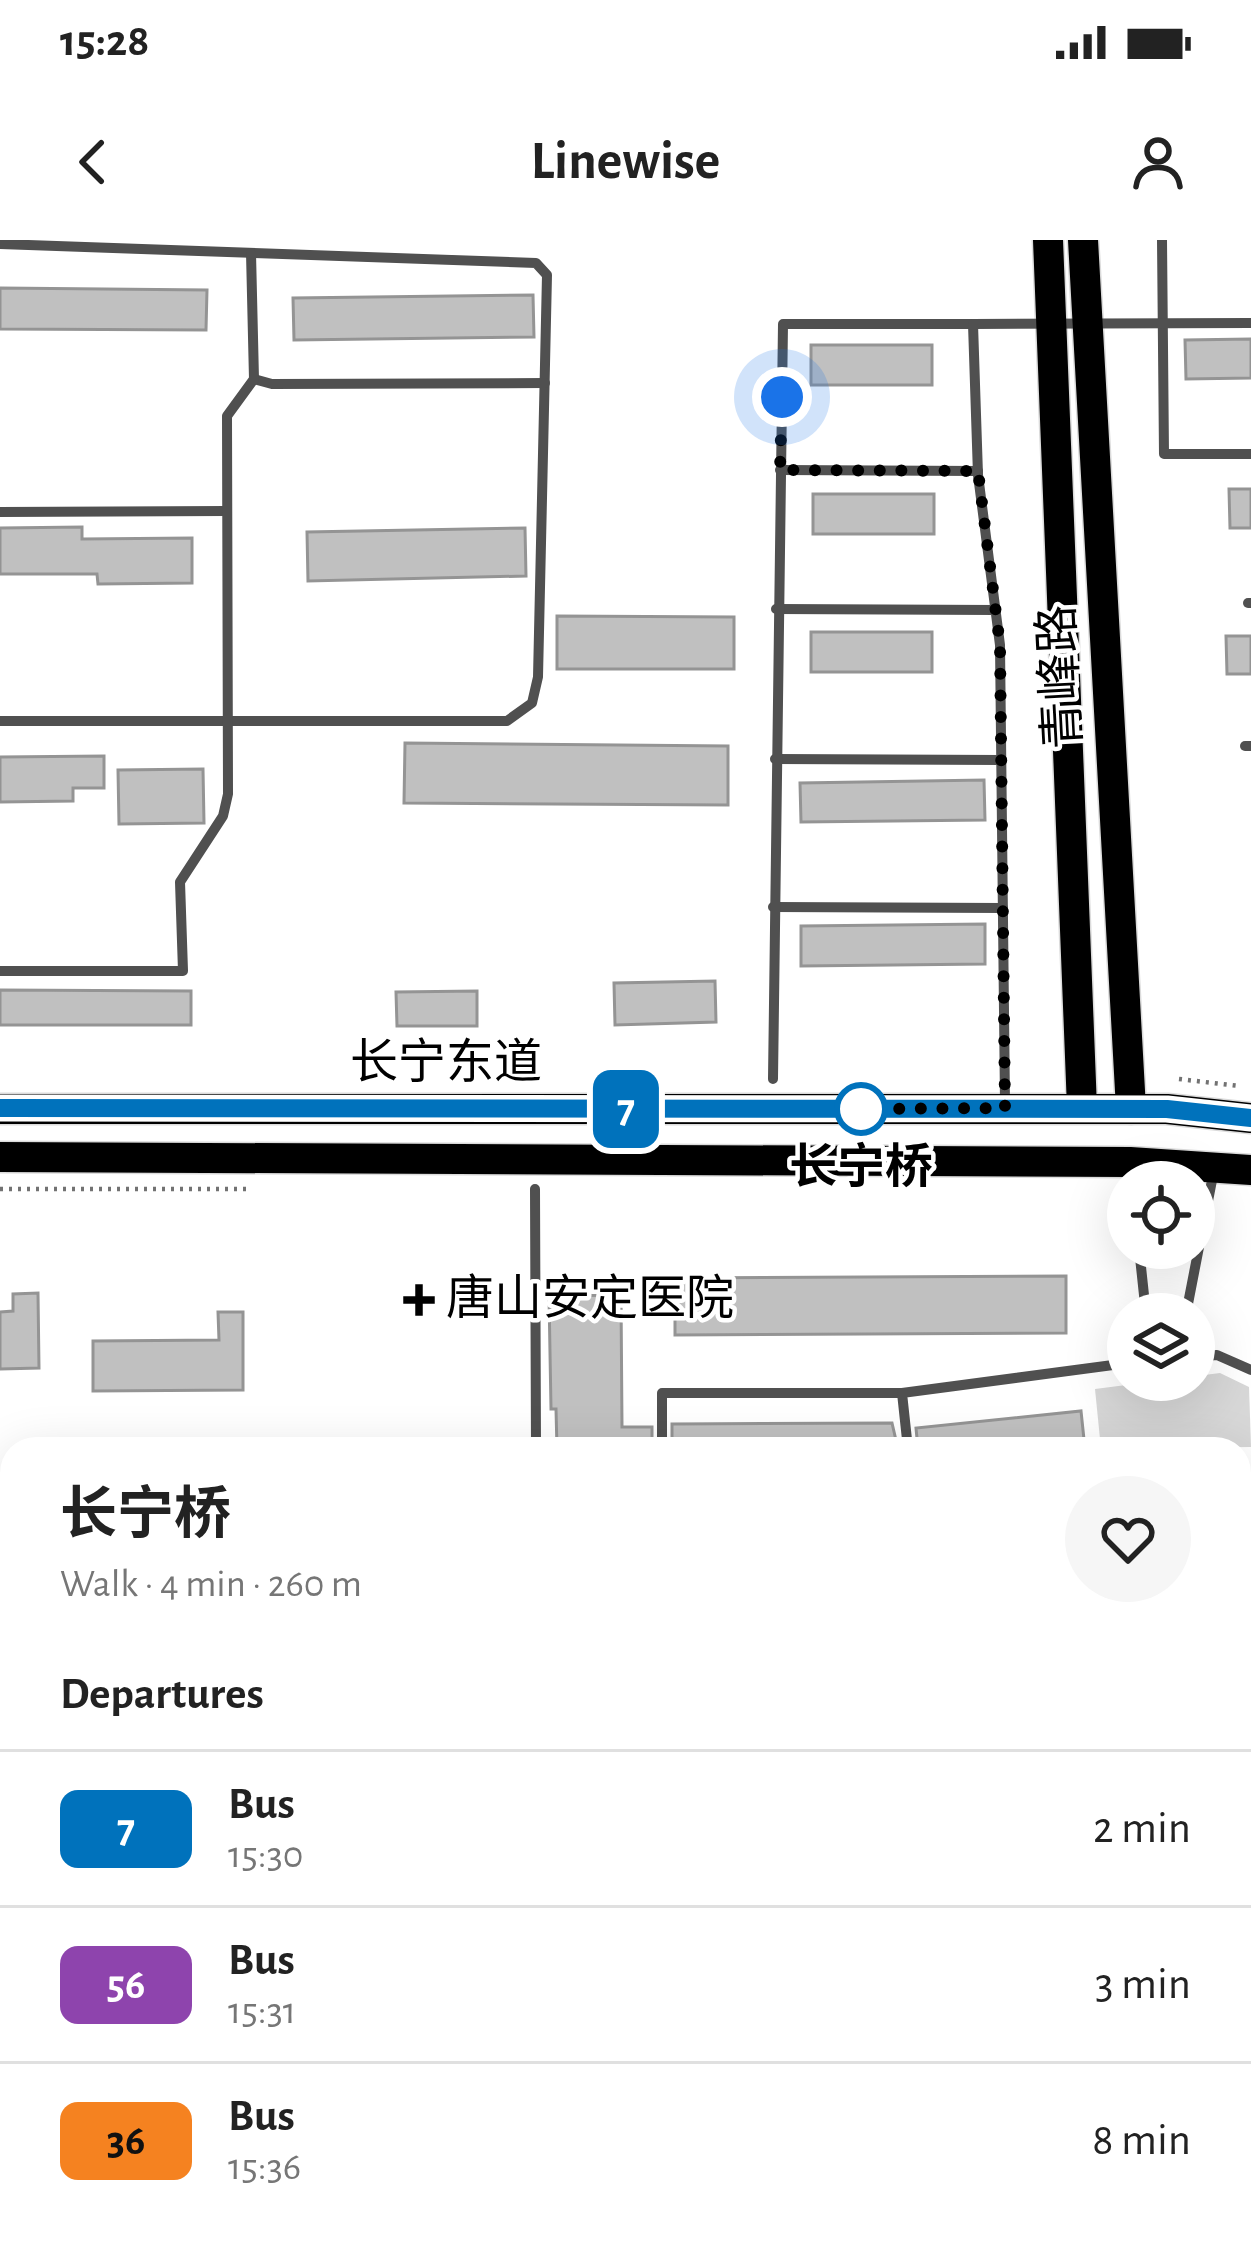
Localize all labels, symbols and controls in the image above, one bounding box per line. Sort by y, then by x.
text: 15:28 [60,19,149,64]
icon: back [60,129,126,195]
icon: person [1125,129,1191,195]
text: Linewise [531,135,720,189]
your location [752,367,812,427]
street label: 青峰路 [1031,604,1090,750]
street label: 长宁东道 [350,1037,542,1088]
line badge: 7 [587,1070,665,1148]
marker: 长宁桥 [836,1084,886,1134]
text: 7 [617,1088,635,1130]
place label: 长宁桥 [789,1141,933,1193]
map controls [1107,1161,1215,1401]
button: locate [1107,1161,1215,1269]
place label: 唐山安定医院 [446,1273,734,1324]
marker: 唐山安定医院 [403,1284,435,1316]
button: layers [1107,1293,1215,1401]
button: heart [1065,1476,1191,1602]
text: 长宁桥 [60,1487,231,1544]
text: Walk · 4 min · 260 m [60,1565,362,1604]
text: Departures [60,1672,264,1717]
text: Bus [228,1782,295,1827]
text: 2 min [1093,1806,1191,1851]
text: 7 [117,1808,135,1850]
text: 15:30 [228,1836,303,1875]
text: Bus [228,1938,295,1983]
text: 3 min [1095,1962,1191,2007]
text: 56 [107,1964,145,2006]
text: 15:31 [228,1992,296,2031]
text: Bus [228,2094,295,2139]
text: 8 min [1092,2118,1191,2163]
text: 36 [107,2120,145,2162]
text: 15:36 [228,2148,301,2187]

